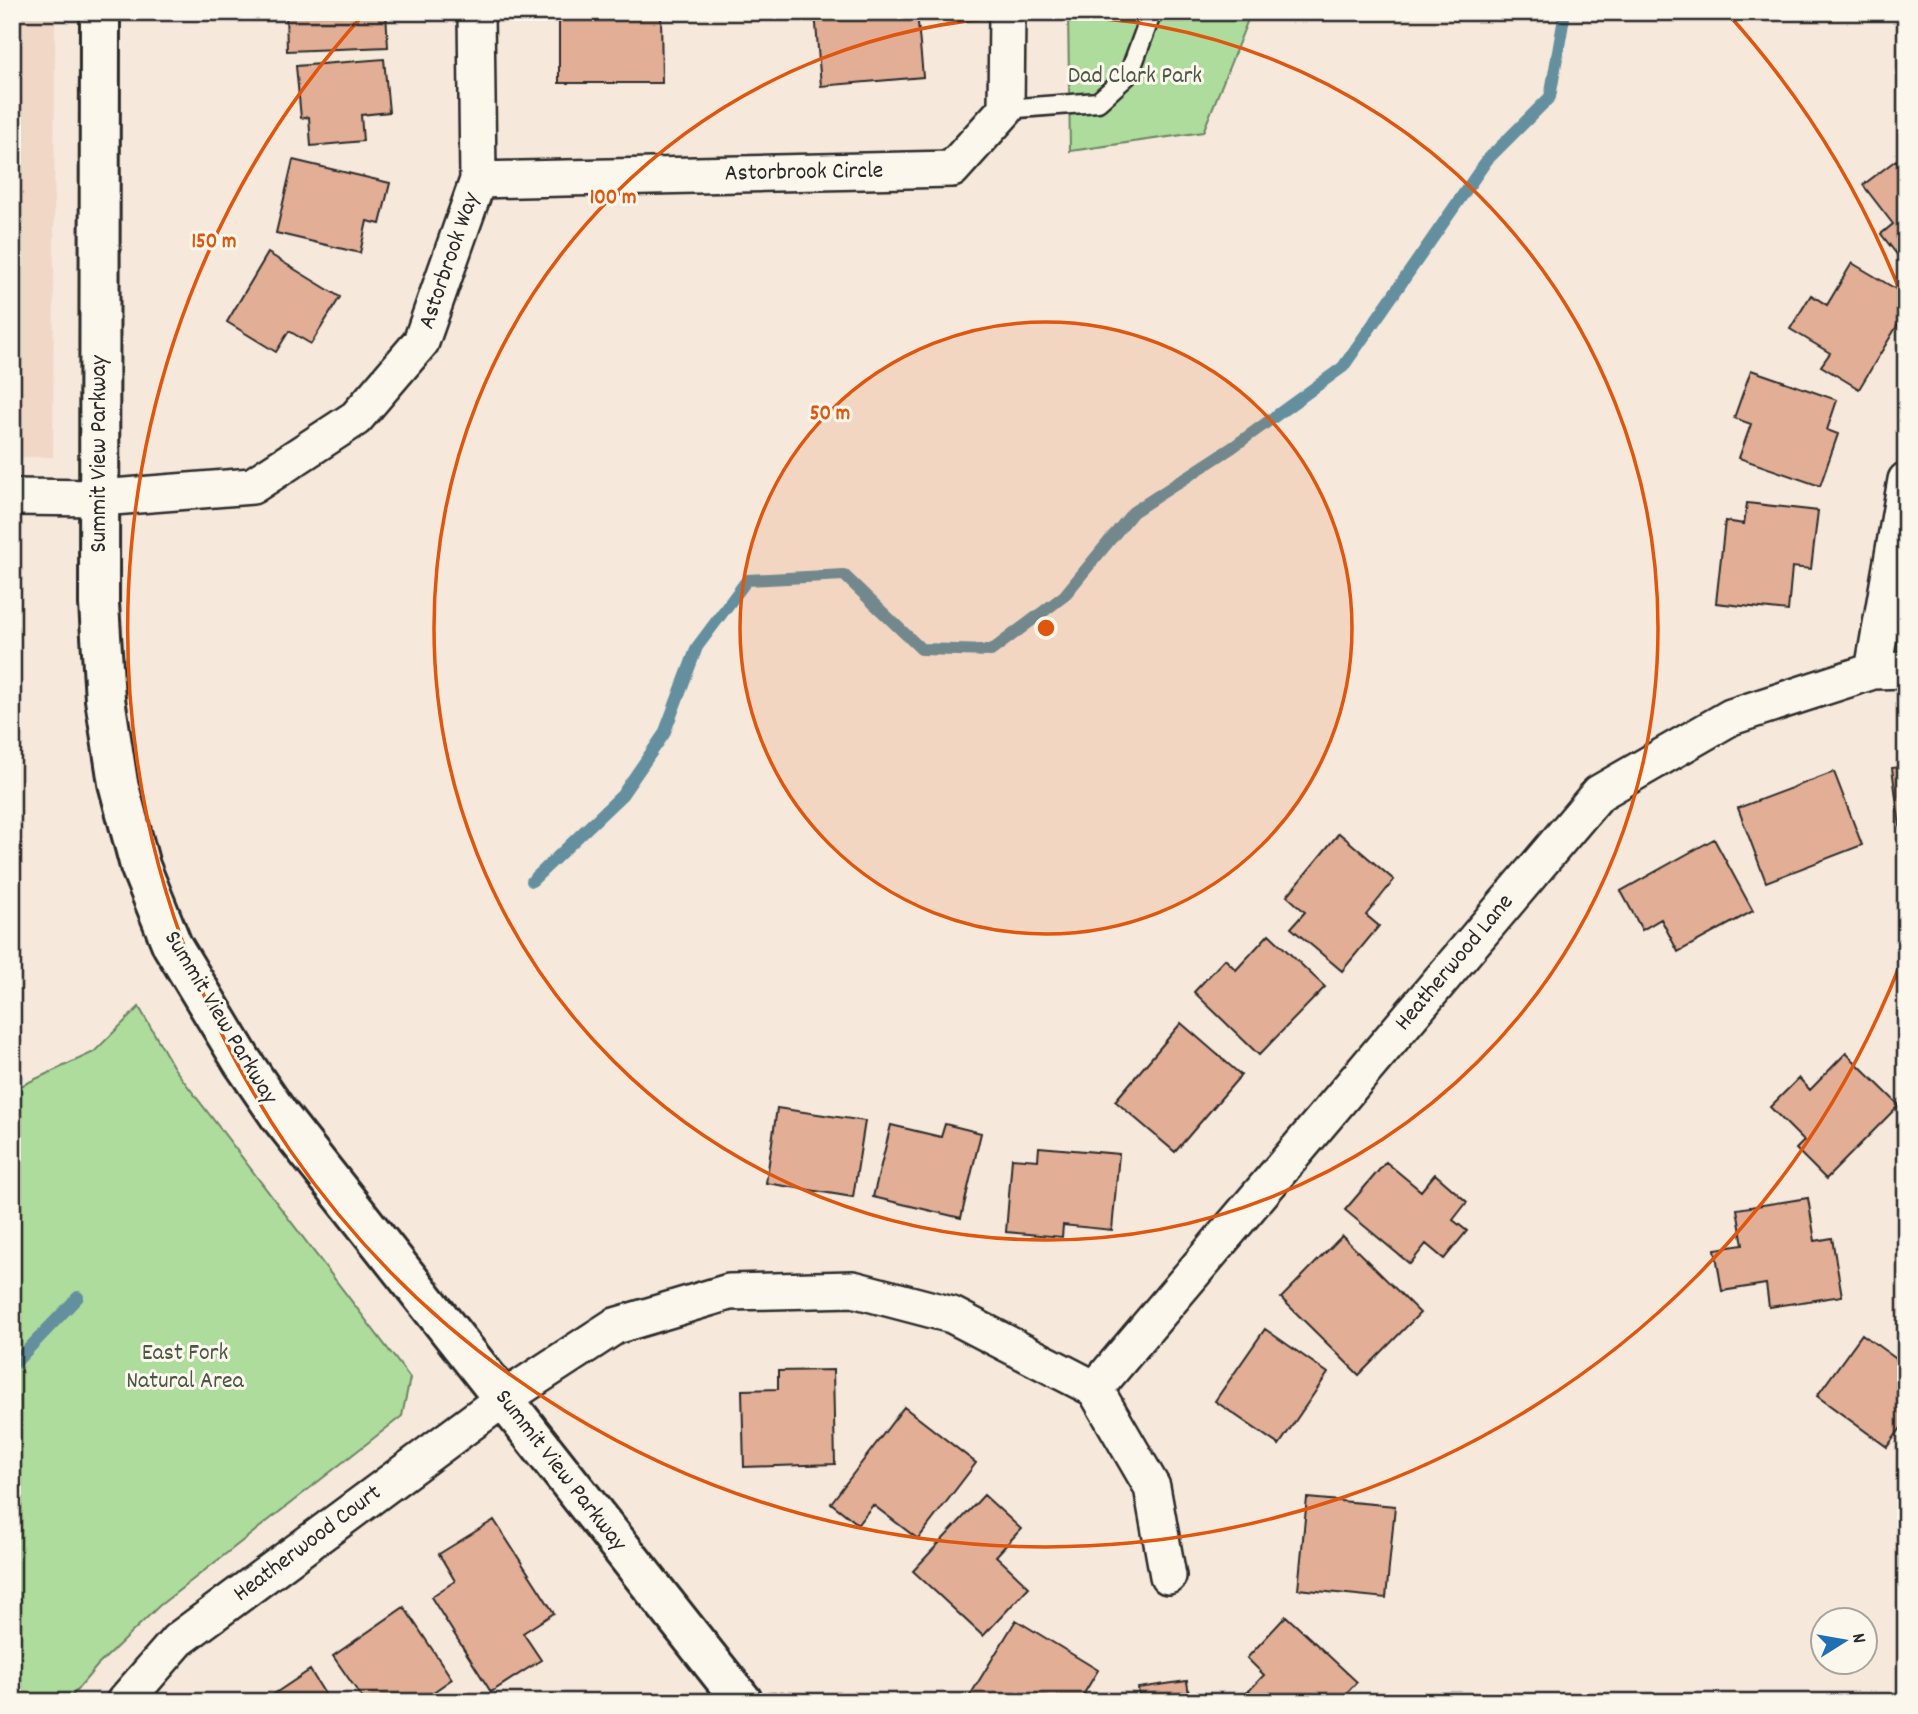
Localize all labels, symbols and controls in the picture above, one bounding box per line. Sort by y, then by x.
park label: Dad Clark Park [1068,60,1202,94]
street label: Astorbrook Circle [724,155,884,191]
text: 100 m [590,184,636,214]
street label: Astorbrook Way [411,187,490,334]
text: 150 m [191,228,237,258]
street label: Summit View Parkway [83,354,117,553]
text: 50 m [810,400,850,430]
centre of rings [1034,616,1058,640]
street label: Heatherwood Lane [1387,887,1523,1039]
street label: Summit View Parkway [155,925,286,1112]
park label: East Fork Natural Area [126,1337,244,1399]
street label: Summit View Parkway [486,1383,635,1560]
street label: Heatherwood Court [227,1477,389,1611]
north arrow [1810,1606,1880,1676]
text: N [1843,1631,1871,1646]

